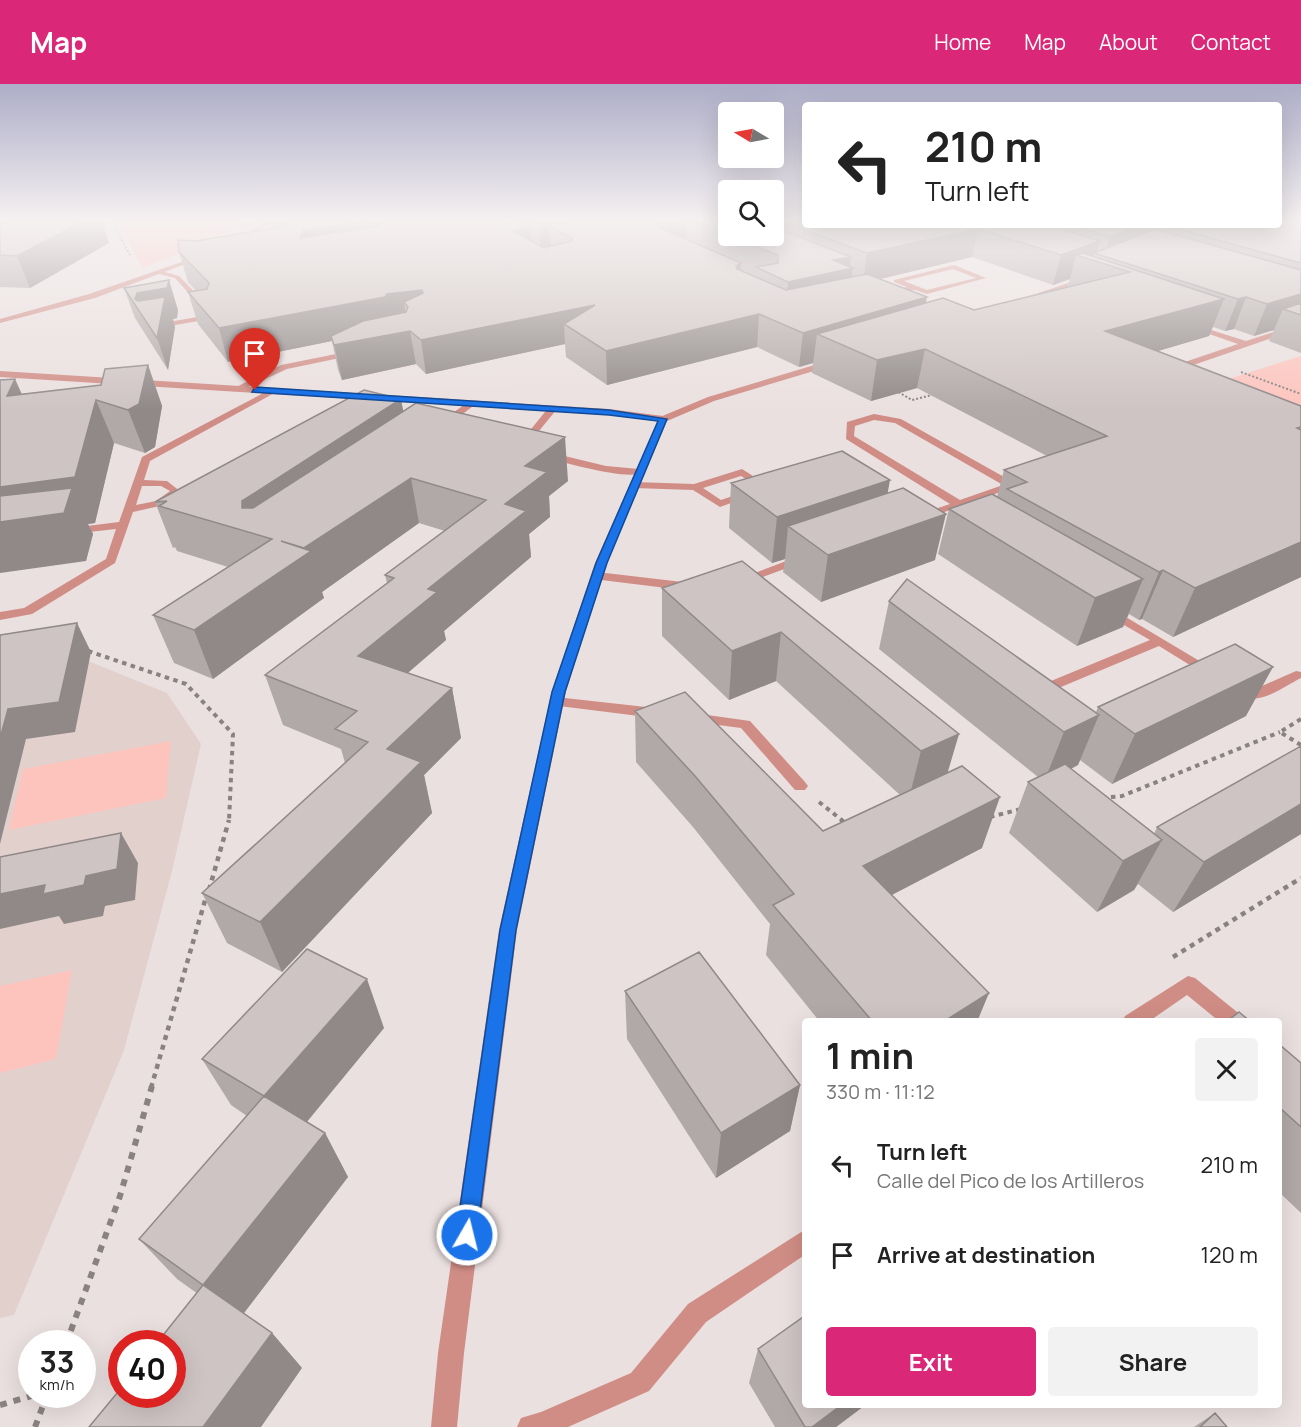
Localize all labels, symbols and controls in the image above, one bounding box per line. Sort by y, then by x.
text: Map [30,23,87,61]
text: Home [934,28,991,56]
text: Map [1024,28,1066,56]
text: About [1099,28,1158,56]
text: Contact [1191,28,1271,56]
north arrow [718,102,784,168]
map controls [718,102,784,246]
text: 210 m [925,117,1042,175]
icon: left [826,126,904,204]
text: Turn left [925,172,1029,209]
button: search [718,180,784,246]
pin [229,328,280,390]
icon: arrive [238,337,271,370]
text: 1 min [826,1031,914,1080]
button: close [1195,1038,1258,1101]
text: 330 m · 11:12 [826,1078,935,1105]
text: Turn left [877,1137,967,1167]
icon: left [826,1149,859,1182]
text: 210 m [1200,1150,1258,1180]
text: Calle del Pico de los Artilleros [877,1167,1144,1194]
position arrow [435,1203,499,1267]
icon: arrive [826,1239,859,1272]
text: Arrive at destination [877,1240,1095,1270]
text: 120 m [1200,1240,1258,1270]
button: Exit [826,1327,1036,1396]
button: Share [1048,1327,1258,1396]
speed limit sign: 40 [108,1330,186,1408]
text: 33 [40,1341,74,1382]
text: km/h [40,1374,74,1395]

